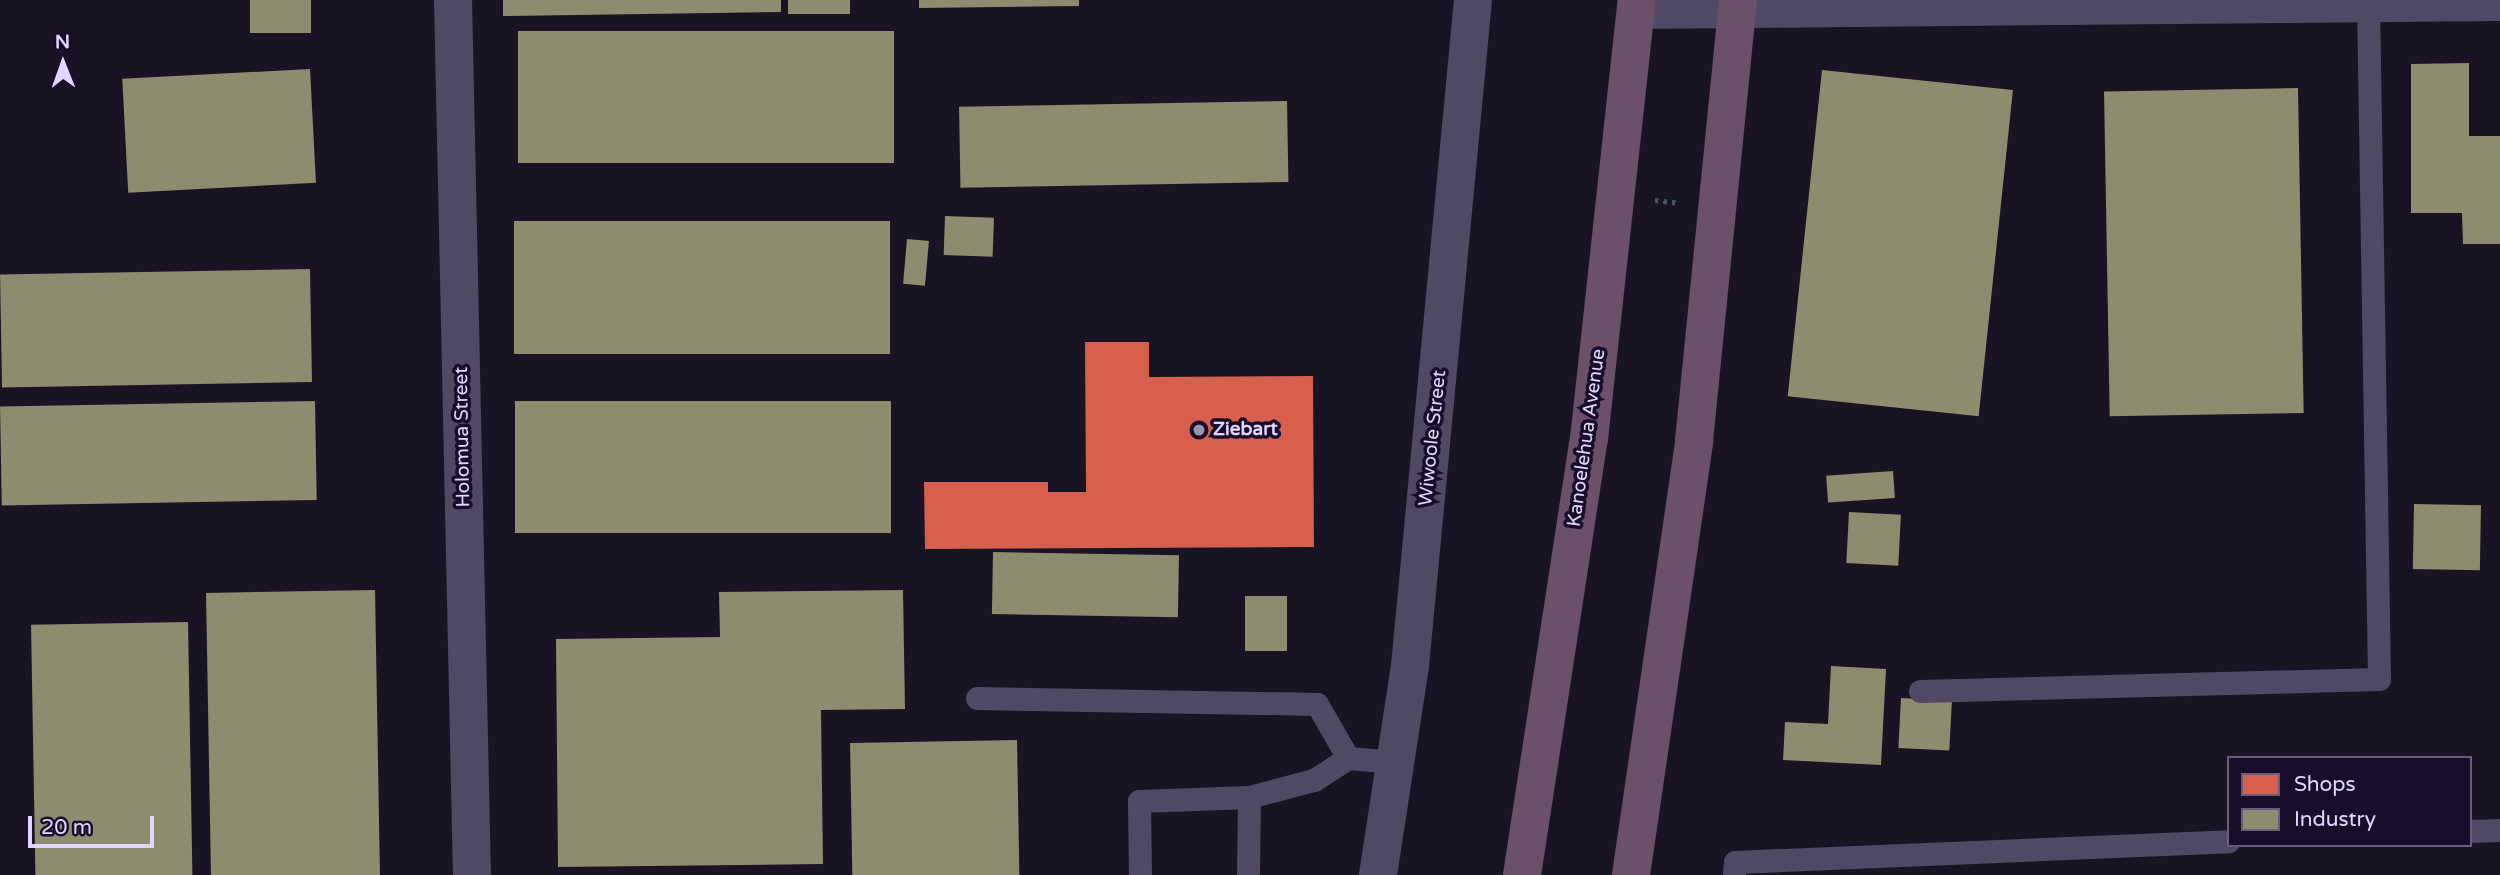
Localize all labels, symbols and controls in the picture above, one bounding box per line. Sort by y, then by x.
north arrow [28,28,98,98]
text: N [55,31,70,53]
street label: Kanoelehua Avenue [1563,348,1611,528]
street label: Holomua Street [450,366,476,508]
street label: Wiwoole Street [1415,369,1451,507]
place label: Ziebart [1213,419,1278,441]
marker: Ziebart [1191,422,1207,438]
legend [2227,756,2472,847]
text: Shops [2294,772,2356,797]
scale bar [32,802,158,846]
text: Industry [2294,807,2376,832]
text: 20 m [41,815,92,840]

